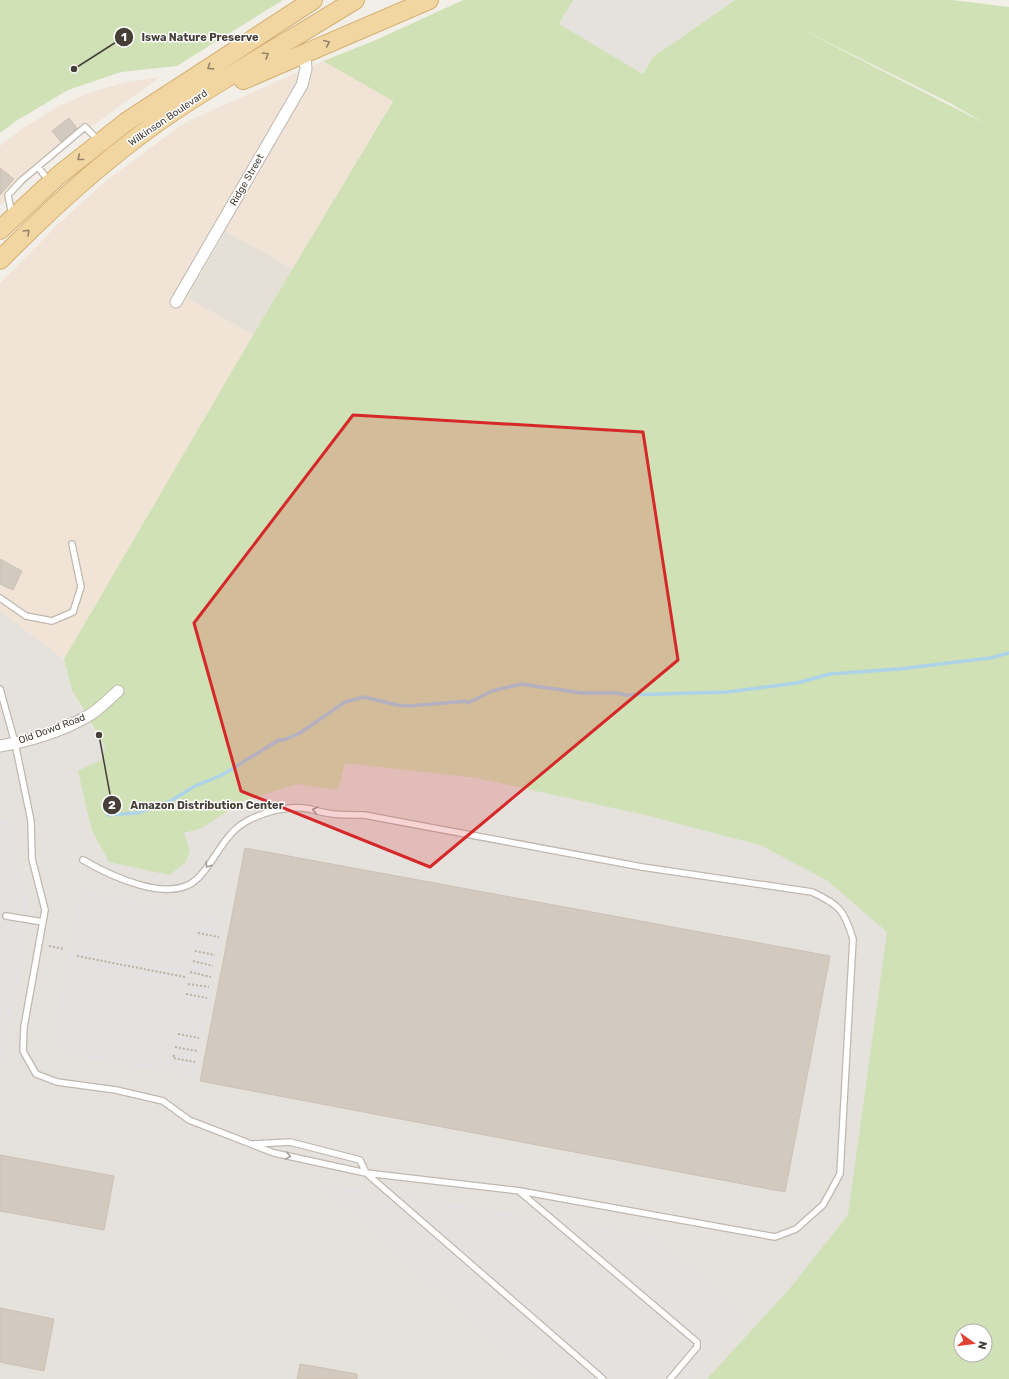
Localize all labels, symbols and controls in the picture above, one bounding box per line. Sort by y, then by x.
callout: Iswa Nature Preserve [114,25,267,48]
text: 1 [121,30,127,44]
text: Iswa Nature Preserve [141,31,259,44]
one-way arrow [324,40,331,48]
one-way arrow [262,53,269,60]
one-way arrow [207,62,214,70]
street label: Wilkinson Boulevard [126,87,210,149]
street label: Ridge Street [227,152,267,208]
one-way arrow [78,153,85,160]
one-way arrow [22,229,30,237]
street label: Old Dowd Road [17,711,87,747]
callout: Amazon Distribution Center [102,793,291,816]
text: 2 [108,798,116,812]
text: Amazon Distribution Center [130,799,284,812]
one-way arrow [312,807,318,815]
one-way arrow [206,860,213,867]
one-way arrow [285,1152,291,1160]
north arrow [953,1323,993,1363]
text: N [975,1340,989,1351]

